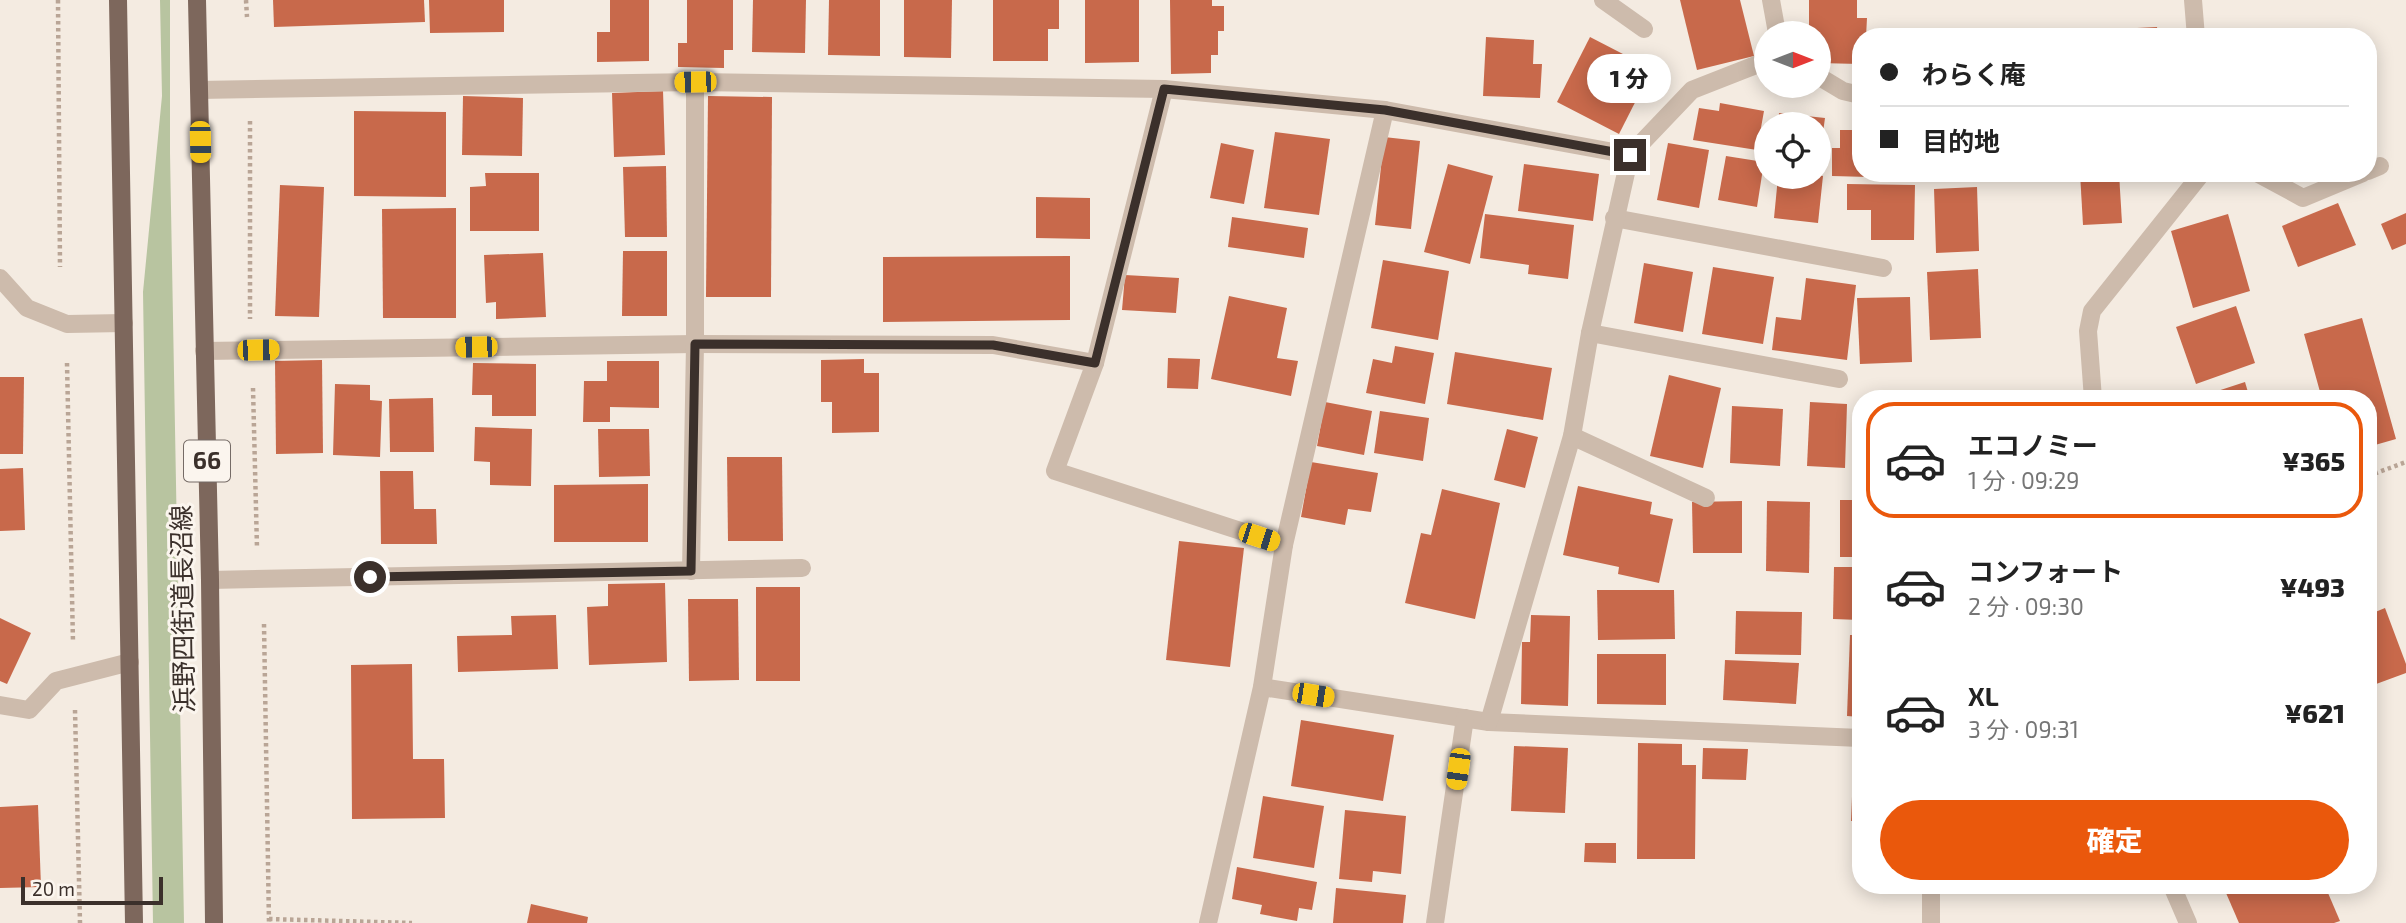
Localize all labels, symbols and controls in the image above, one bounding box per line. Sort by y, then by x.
north arrow [1754,21,1830,98]
map controls [1754,21,1831,189]
callout: 1 分 [1588,54,1672,102]
text: わらく庵 [1922,58,2026,89]
text: 1 分 [1610,64,1648,92]
car [674,71,717,93]
button: locate [1754,112,1831,189]
car [190,121,211,163]
text: 目的地 [1922,125,2000,156]
route end [1614,139,1646,171]
car [455,336,498,358]
car [237,339,280,361]
icon: car [1884,429,1947,492]
text: エコノミー [1968,429,2098,460]
road number: 66 [184,440,230,482]
text: ¥365 [2282,445,2345,476]
text: 1 分 · 09:29 [1968,466,2080,494]
street label: 浜野四街道長沼線 [164,505,199,713]
car [1236,521,1283,553]
icon: car [1884,555,1947,618]
text: コンフォート [1968,555,2123,586]
route start [354,561,386,593]
text: ¥493 [2280,571,2345,602]
text: 2 分 · 09:30 [1968,592,2084,620]
text: XL [1968,680,1999,711]
car [1291,681,1336,709]
icon: car [1884,681,1947,744]
text: ¥621 [2284,697,2345,728]
text: 3 分 · 09:31 [1968,715,2079,743]
car [1445,747,1472,791]
button: 確定 [1880,800,2349,880]
scale bar [21,874,163,906]
text: 20 m [32,877,75,900]

